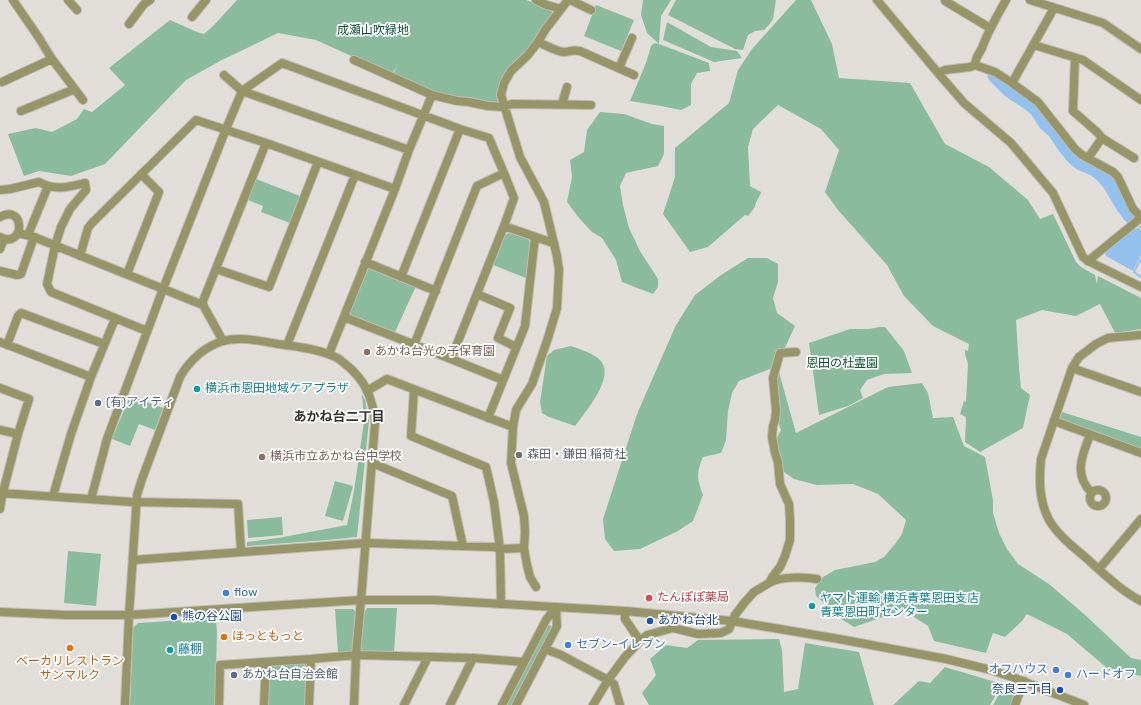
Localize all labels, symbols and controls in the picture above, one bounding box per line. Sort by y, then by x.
park label: 成瀬山吹緑地 [337,24,409,38]
place label: あかね台光の子保育園 [375,345,495,359]
marker: あかね台光の子保育園 [362,347,372,357]
park label: 恩田の杜霊園 [806,357,878,371]
place label: 横浜市恩田地域ケアプラザ [205,382,349,396]
marker: 横浜市恩田地域ケアプラザ [192,384,202,394]
place label: (有)アイティ [106,396,174,410]
marker: (有)アイティ [93,398,103,408]
district label: あかね台二丁目 [294,409,384,425]
place label: 森田・鎌田 稲荷社 [527,448,626,462]
place label: 横浜市立あかね台中学校 [270,450,402,464]
marker: 森田・鎌田 稲荷社 [514,450,524,460]
marker: 横浜市立あかね台中学校 [257,452,267,462]
place label: flow [234,586,258,600]
marker: flow [221,588,231,598]
place label: たんぽぽ薬局 [657,591,729,605]
place label: ヤマト運輸 横浜青葉恩田支店 青葉恩田町センター [820,592,979,620]
marker: たんぽぽ薬局 [644,593,654,603]
marker: ヤマト運輸 横浜青葉恩田支店 青葉恩田町センター [807,601,817,611]
place label: 熊の谷公園 [182,610,242,624]
marker: 熊の谷公園 [169,612,179,622]
place label: あかね台北 [658,614,718,628]
marker: あかね台北 [645,616,655,626]
place label: ほっともっと [232,630,304,644]
marker: ほっともっと [219,632,229,642]
place label: セブン-イレブン [576,638,666,652]
marker: セブン-イレブン [563,640,573,650]
marker: ベーカリレストラン サンマルク [65,643,75,653]
place label: 藤棚 [178,643,202,657]
marker: 藤棚 [165,645,175,655]
place label: ベーカリレストラン サンマルク [16,655,124,683]
place label: オフハウス [988,663,1048,677]
marker: オフハウス [1051,665,1061,675]
place label: あかね台自治会館 [242,668,338,682]
place label: ハードオフ [1076,668,1136,682]
marker: あかね台自治会館 [229,670,239,680]
marker: ハードオフ [1063,670,1073,680]
place label: 奈良三丁目 [992,683,1052,697]
marker: 奈良三丁目 [1055,685,1065,695]

